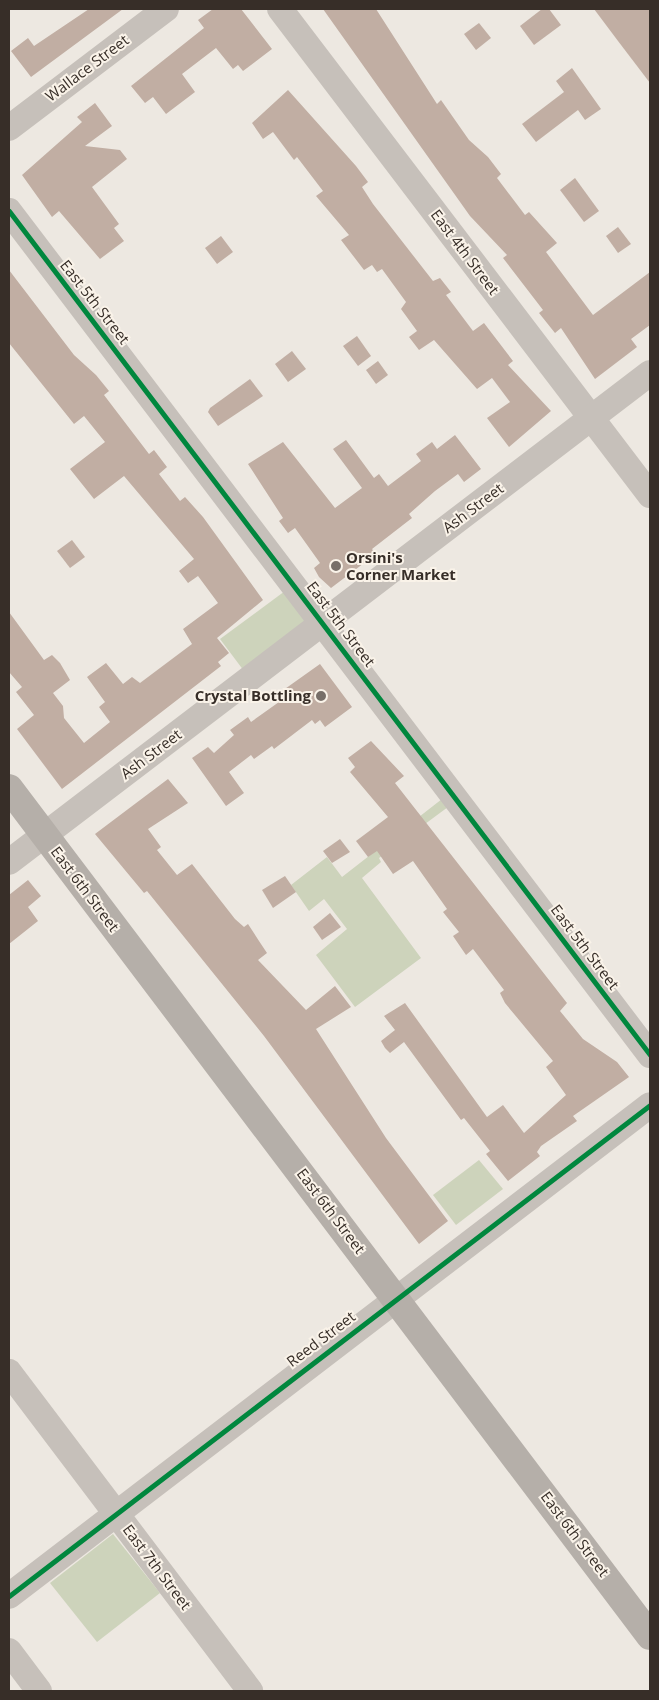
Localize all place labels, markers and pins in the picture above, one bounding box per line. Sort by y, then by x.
place label: Orsini's Corner Market [346,548,456,583]
marker: Orsini's Corner Market [330,560,342,572]
place label: Crystal Bottling [195,687,311,705]
marker: Crystal Bottling [315,690,327,702]

